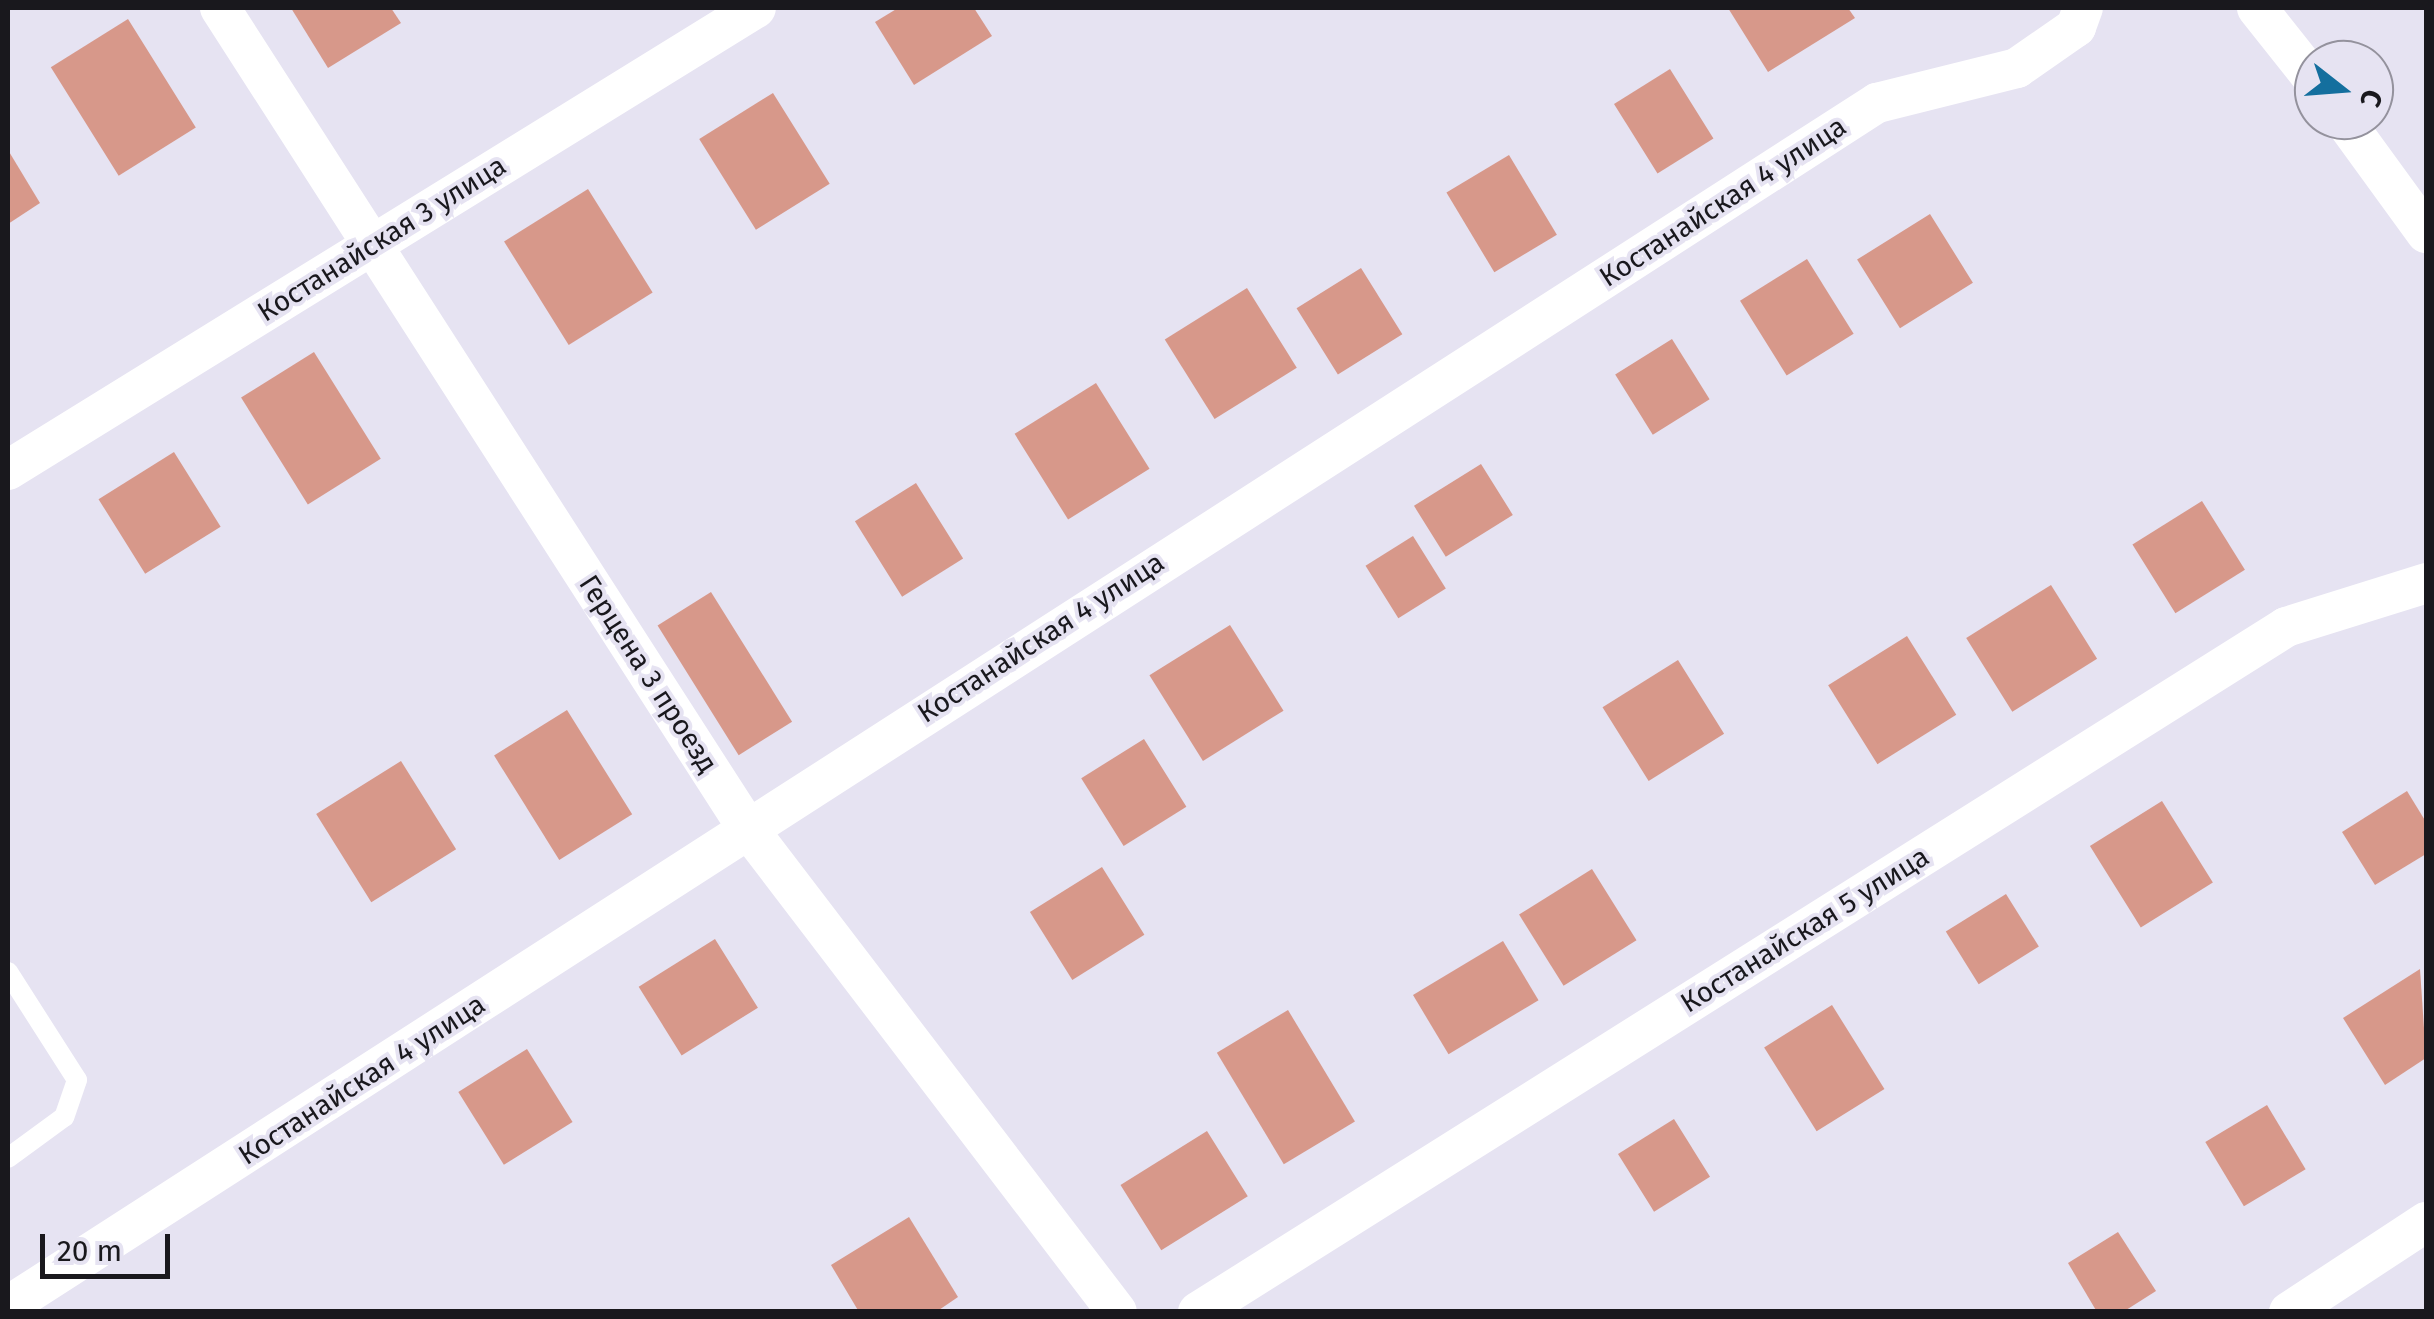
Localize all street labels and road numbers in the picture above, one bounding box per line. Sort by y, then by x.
street label: Костанайская 4 улица [1593,110,1853,294]
street label: Костанайская 3 улица [252,149,512,329]
street label: Костанайская 4 улица [911,546,1171,730]
street label: Герцена 3 проезд [572,569,724,779]
street label: Костанайская 5 улица [1675,840,1935,1020]
street label: Костанайская 4 улица [232,988,492,1172]

